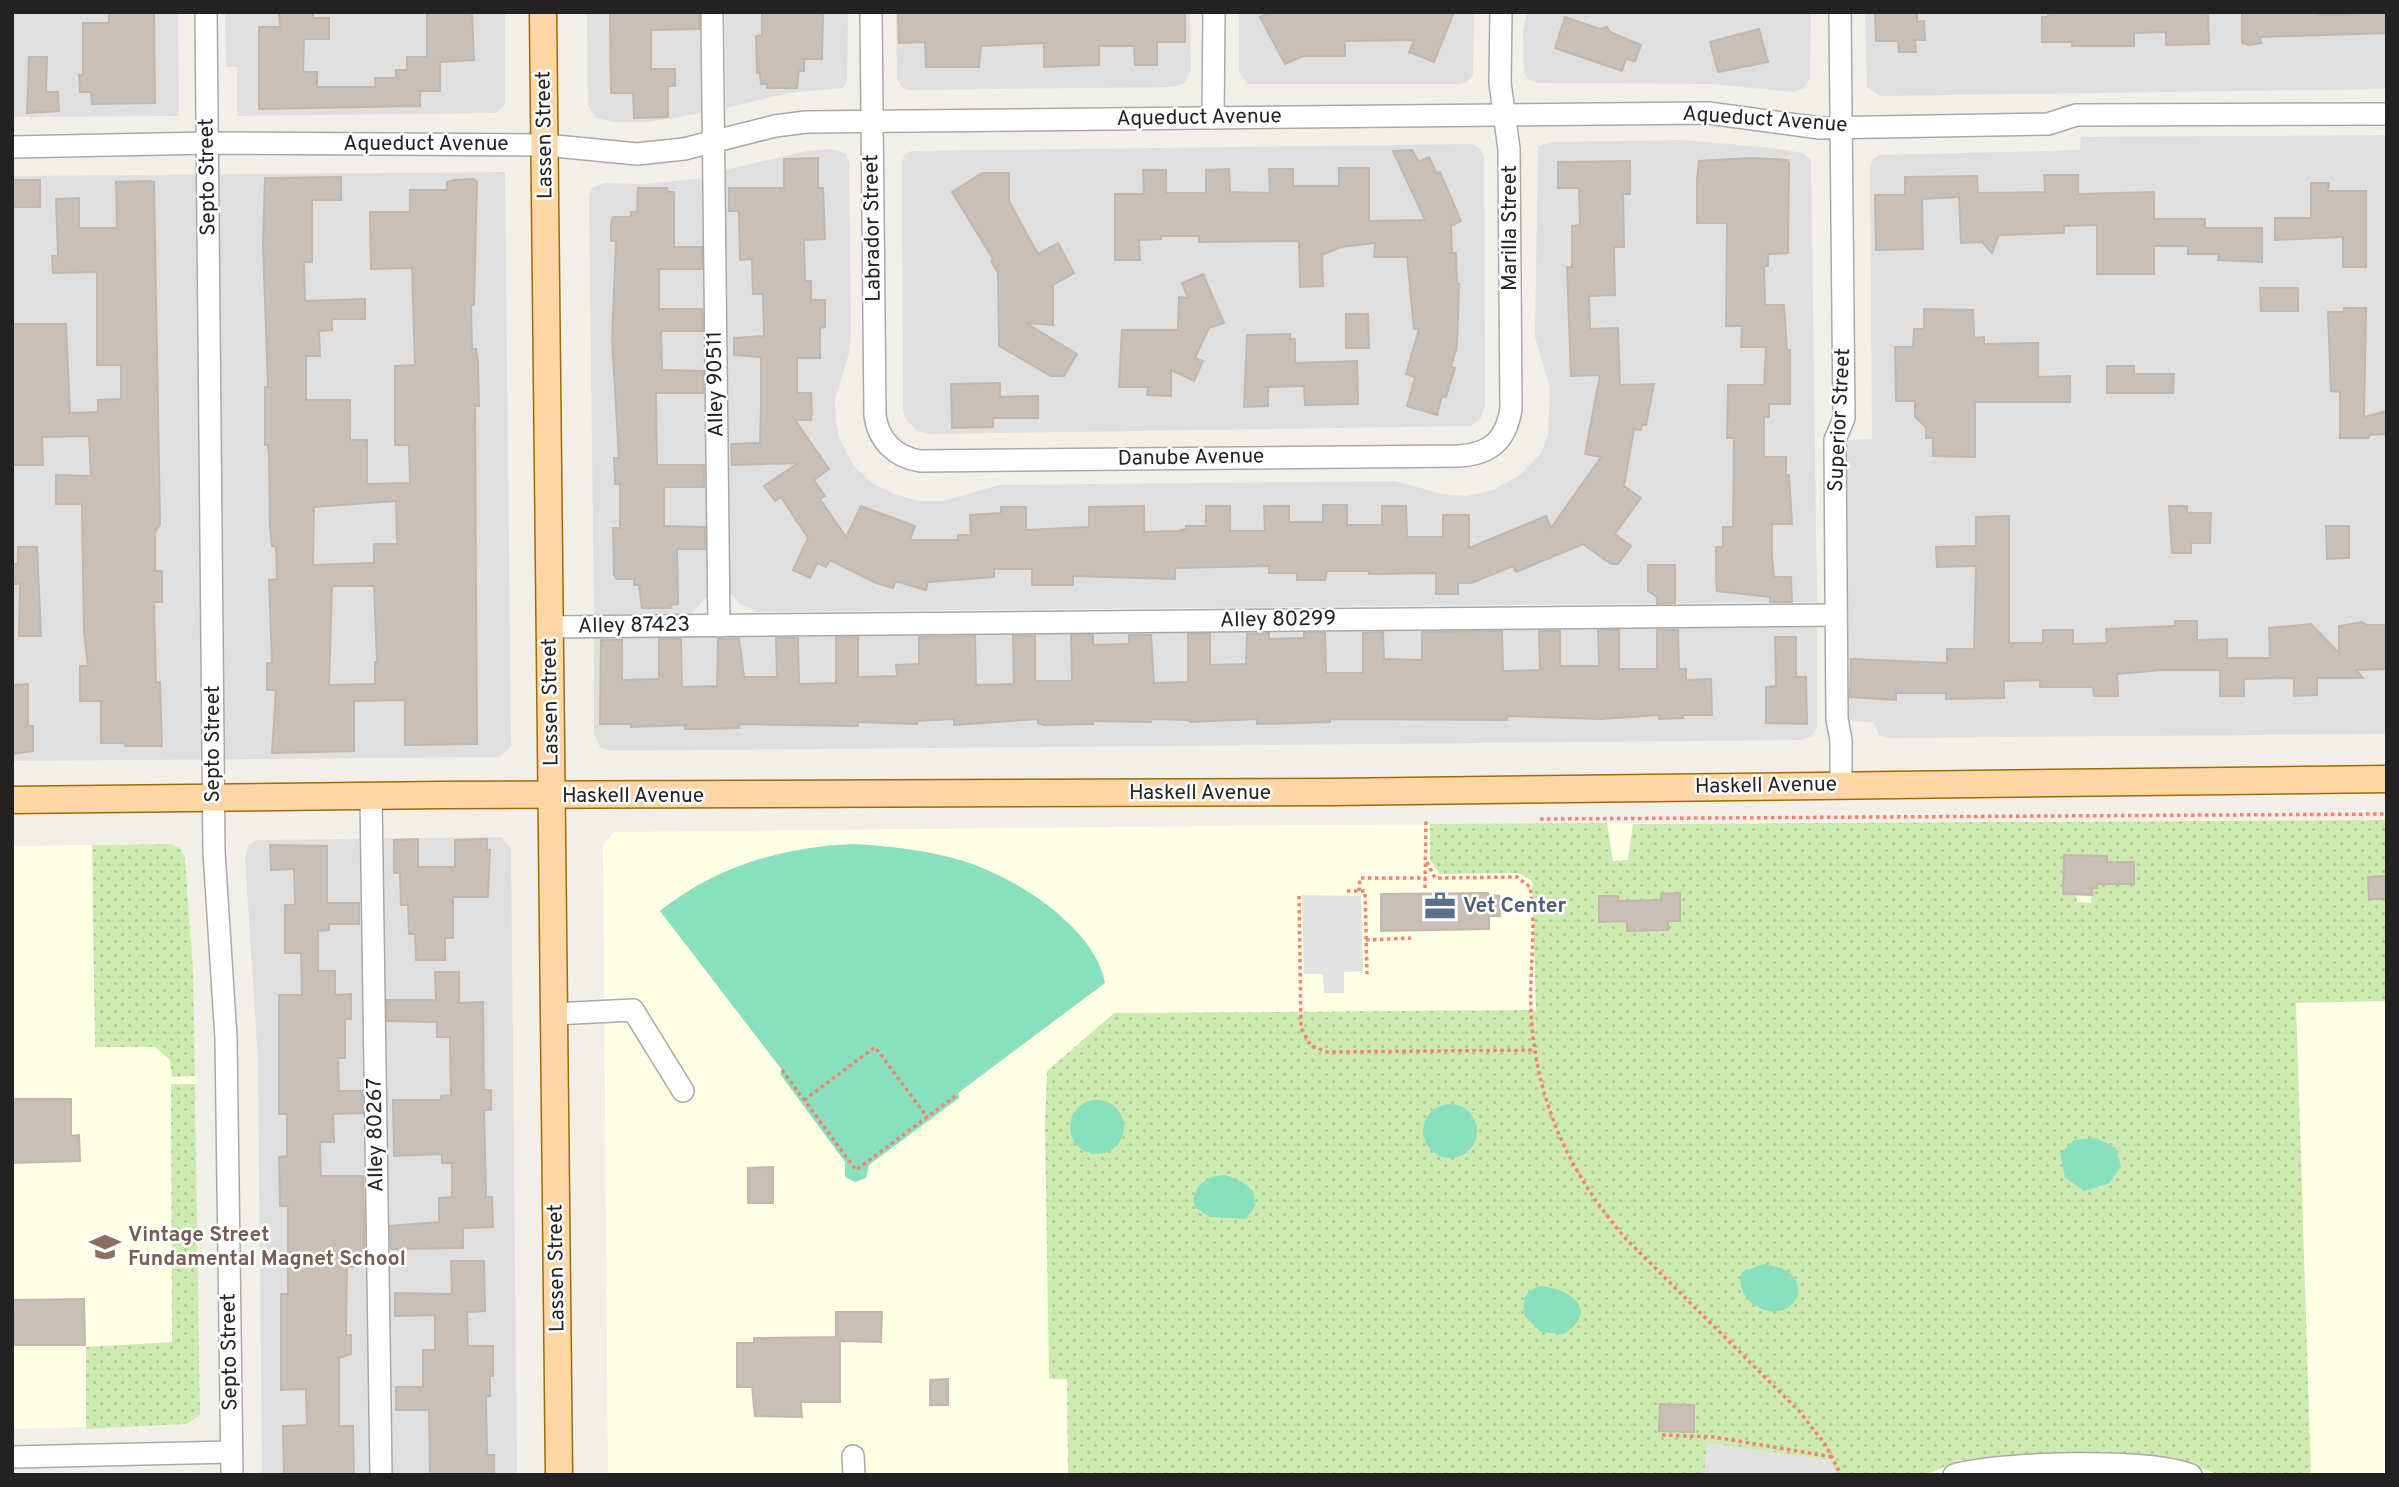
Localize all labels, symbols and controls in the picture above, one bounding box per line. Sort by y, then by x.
street label: Lassen Street [530,71,560,199]
street label: Aqueduct Avenue [1682,101,1848,139]
street label: Aqueduct Avenue [1116,103,1282,133]
street label: Septo Street [193,118,223,236]
street label: Aqueduct Avenue [343,131,509,158]
street label: Labrador Street [858,154,888,302]
street label: Marilla Street [1497,165,1524,291]
street label: Alley 90511 [702,330,730,438]
street label: Superior Street [1823,347,1857,493]
street label: Danube Avenue [1117,443,1265,473]
street label: Alley 80299 [1220,605,1336,635]
street label: Alley 87423 [578,612,690,640]
street label: Lassen Street [536,638,566,766]
street label: Septo Street [200,685,227,803]
street label: Haskell Avenue [1695,771,1837,801]
street label: Haskell Avenue [1129,780,1271,807]
street label: Haskell Avenue [562,783,704,810]
office icon: Vet Center [1423,889,1457,923]
place label: Vet Center [1463,893,1567,920]
street label: Alley 80267 [362,1078,390,1192]
street label: Lassen Street [542,1204,572,1332]
place label: Vintage Street Fundamental Magnet School [128,1222,406,1273]
school or university icon: Vintage Street Fundamental Magnet School [88,1230,122,1264]
street label: Septo Street [215,1293,245,1411]

